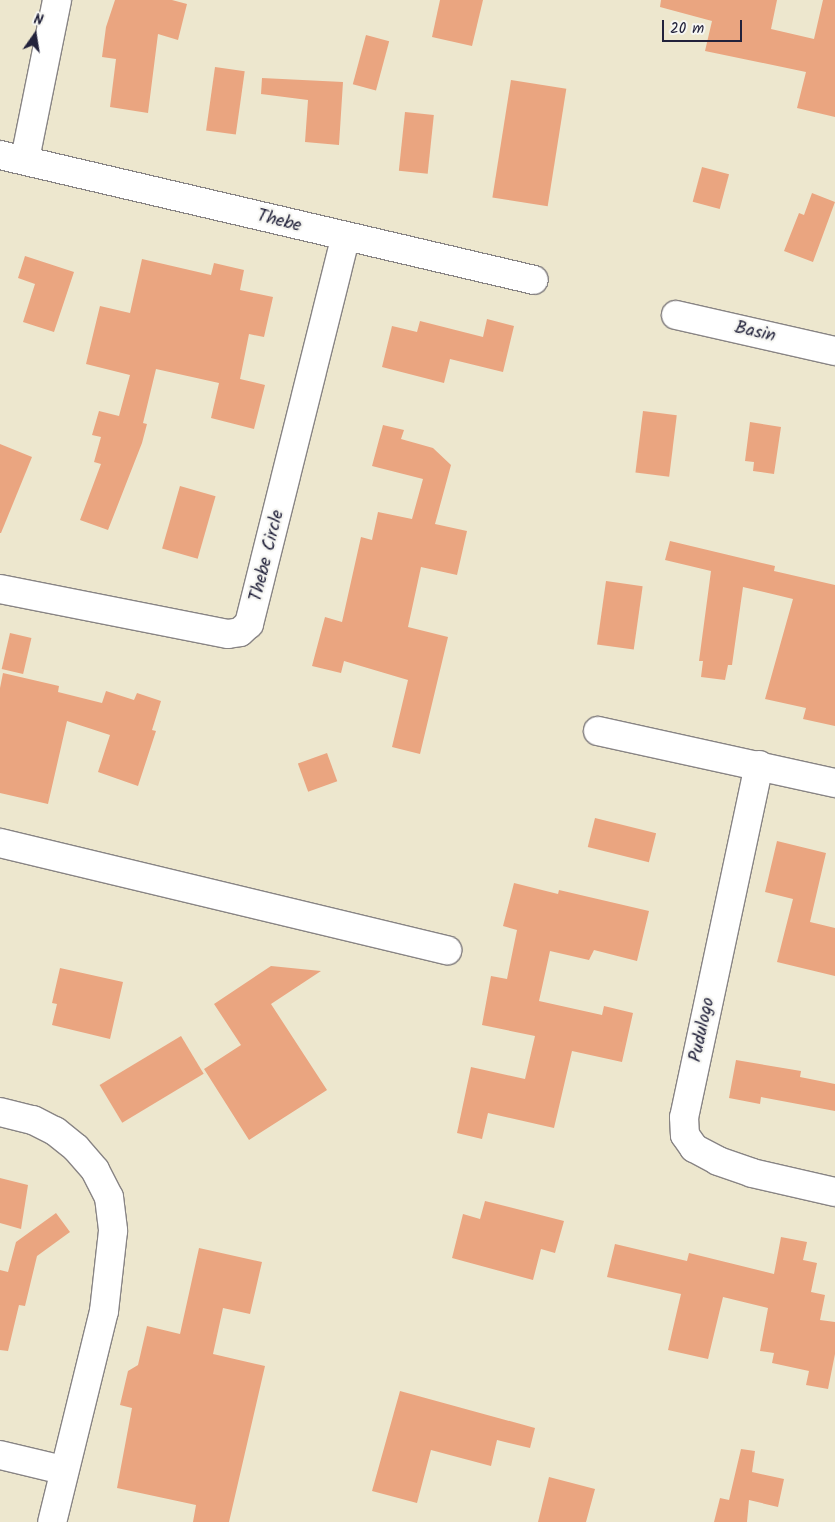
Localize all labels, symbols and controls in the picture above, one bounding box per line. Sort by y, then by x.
text: N [32,9,45,32]
north arrow [10,10,60,60]
scale bar [665,10,745,42]
text: 20 m [670,17,704,41]
street label: Thebe [255,206,303,238]
street label: Basin [732,318,778,348]
street label: Thebe Circle [246,508,290,604]
street label: Pudulogo [686,996,720,1064]

